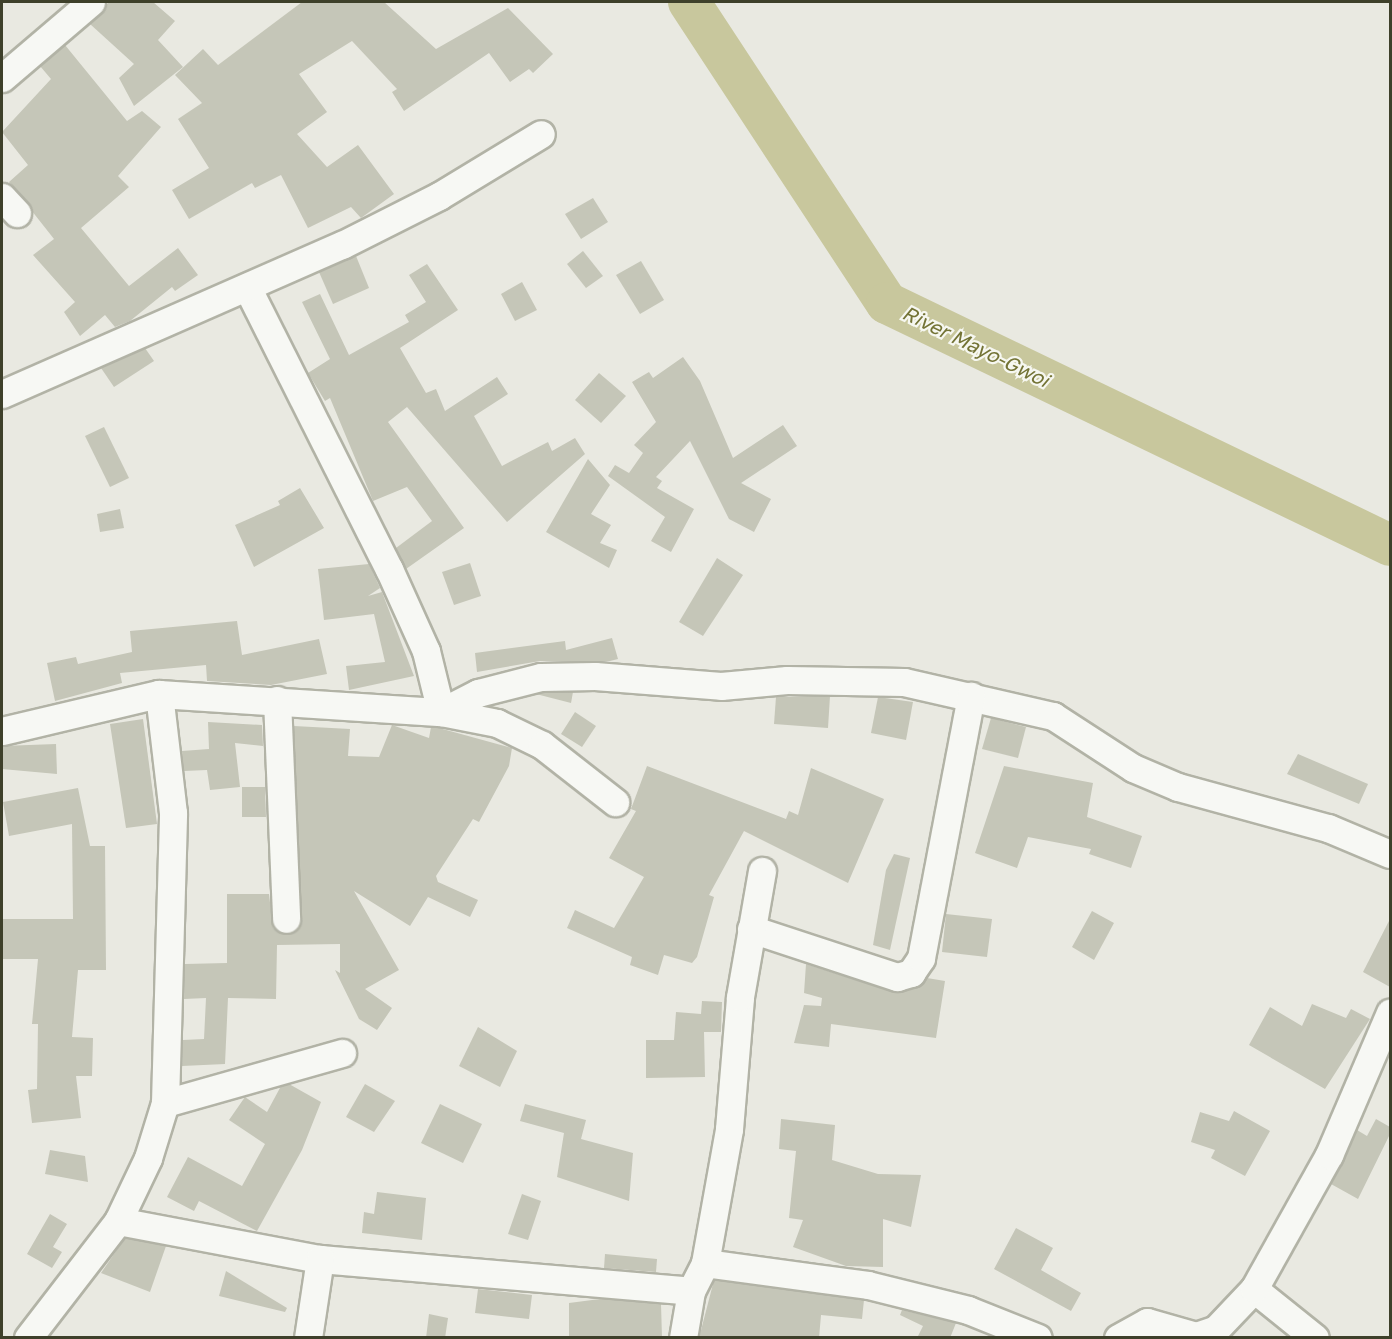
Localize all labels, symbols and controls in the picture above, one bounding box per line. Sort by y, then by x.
water label: River Mayo-Gwoi [899,300,1053,392]

